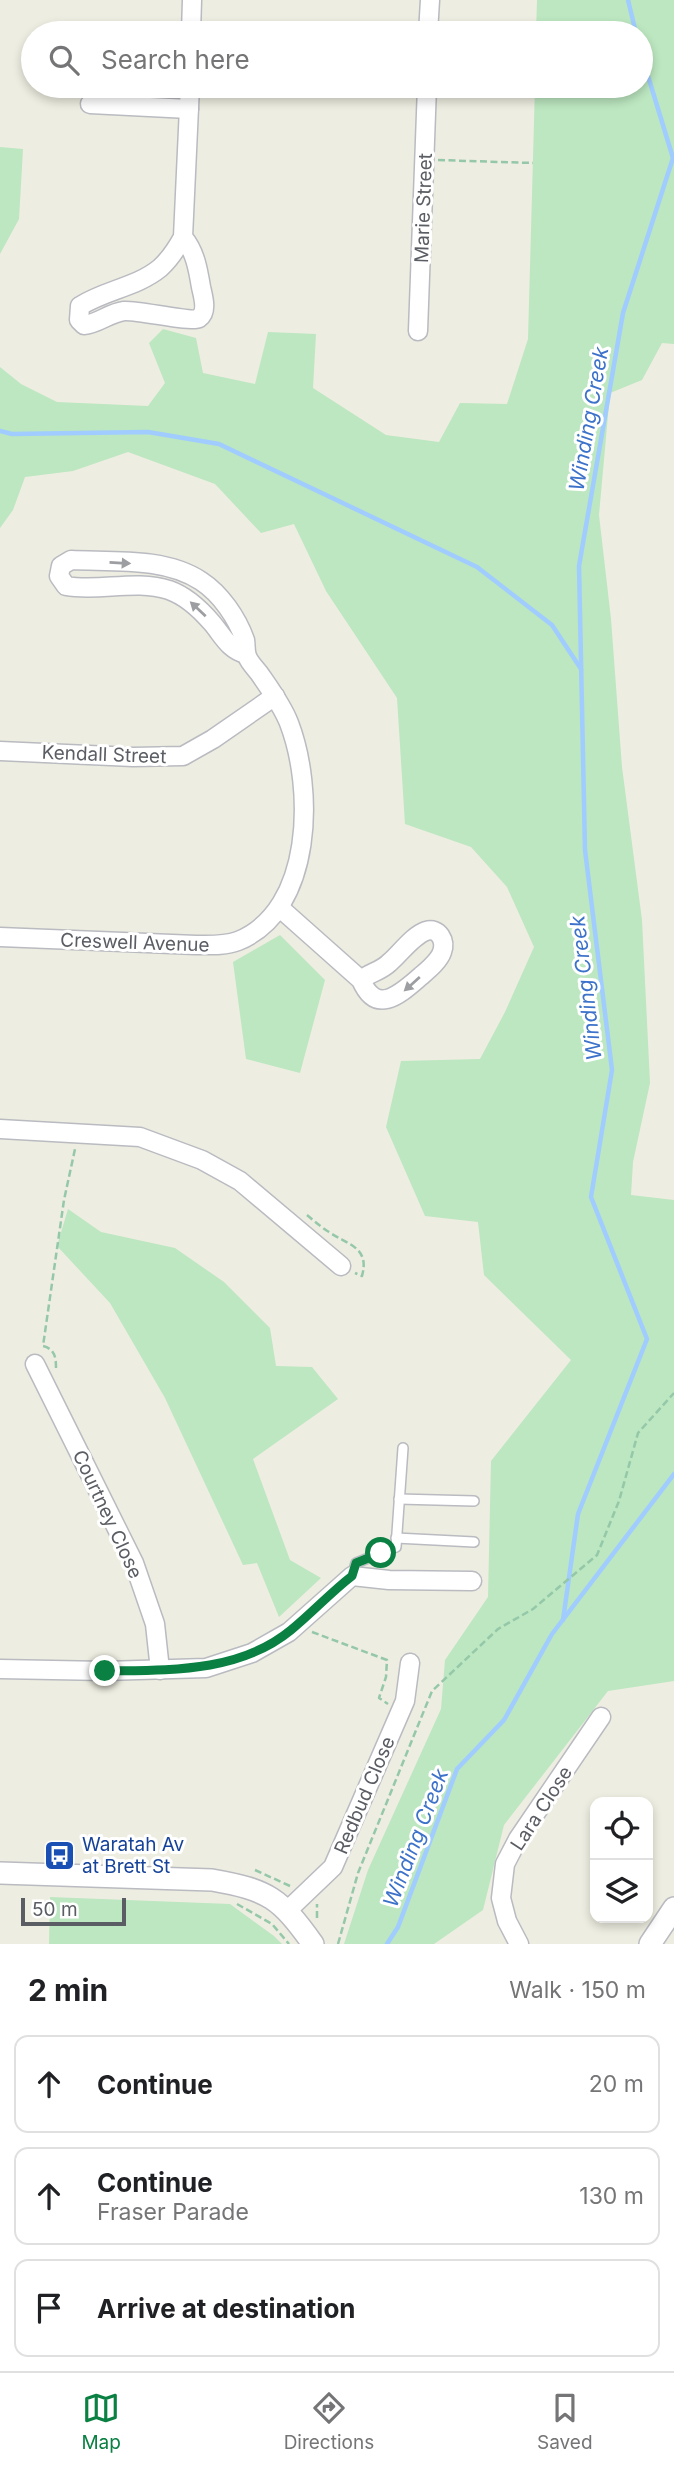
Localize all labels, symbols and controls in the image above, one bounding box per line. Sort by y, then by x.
search box [21,21,653,98]
icon: search [45,41,83,79]
text: Search here [101,44,250,75]
street label: Marie Street [410,153,437,263]
water label: Winding Creek [564,344,614,493]
one-way arrow [109,557,131,568]
one-way arrow [189,601,207,617]
street label: Kendall Street [41,741,167,768]
water label: Winding Creek [564,914,607,1062]
street label: Creswell Avenue [60,928,210,957]
one-way arrow [403,976,421,992]
street label: Courtney Close [68,1446,147,1582]
route start [365,1537,396,1568]
route end [89,1655,120,1686]
street label: Redbud Close [329,1733,400,1857]
street label: Lara Close [506,1762,577,1855]
water label: Winding Creek [378,1765,454,1910]
map controls [590,1797,653,1923]
button: locate [590,1797,653,1860]
place label: Waratah Av at Brett St [82,1833,185,1878]
bus stop icon: Waratah Av at Brett St [42,1838,76,1872]
button: layers [590,1860,653,1923]
scale bar [21,1895,126,1927]
text: 50 m [32,1898,78,1921]
text: 2 min [28,1972,108,2008]
text: Walk · 150 m [509,1976,646,2004]
icon: ahead [30,2065,68,2103]
text: Continue [97,2069,213,2100]
text: 20 m [589,2070,644,2098]
text: Continue [97,2167,213,2198]
icon: ahead [30,2177,68,2215]
text: 130 m [579,2182,644,2210]
text: Fraser Parade [97,2198,249,2226]
icon: arrive [30,2289,68,2327]
text: Arrive at destination [97,2293,356,2324]
tab: Map [81,2389,121,2454]
tab: Directions [284,2389,374,2454]
tab: Saved [537,2389,593,2454]

